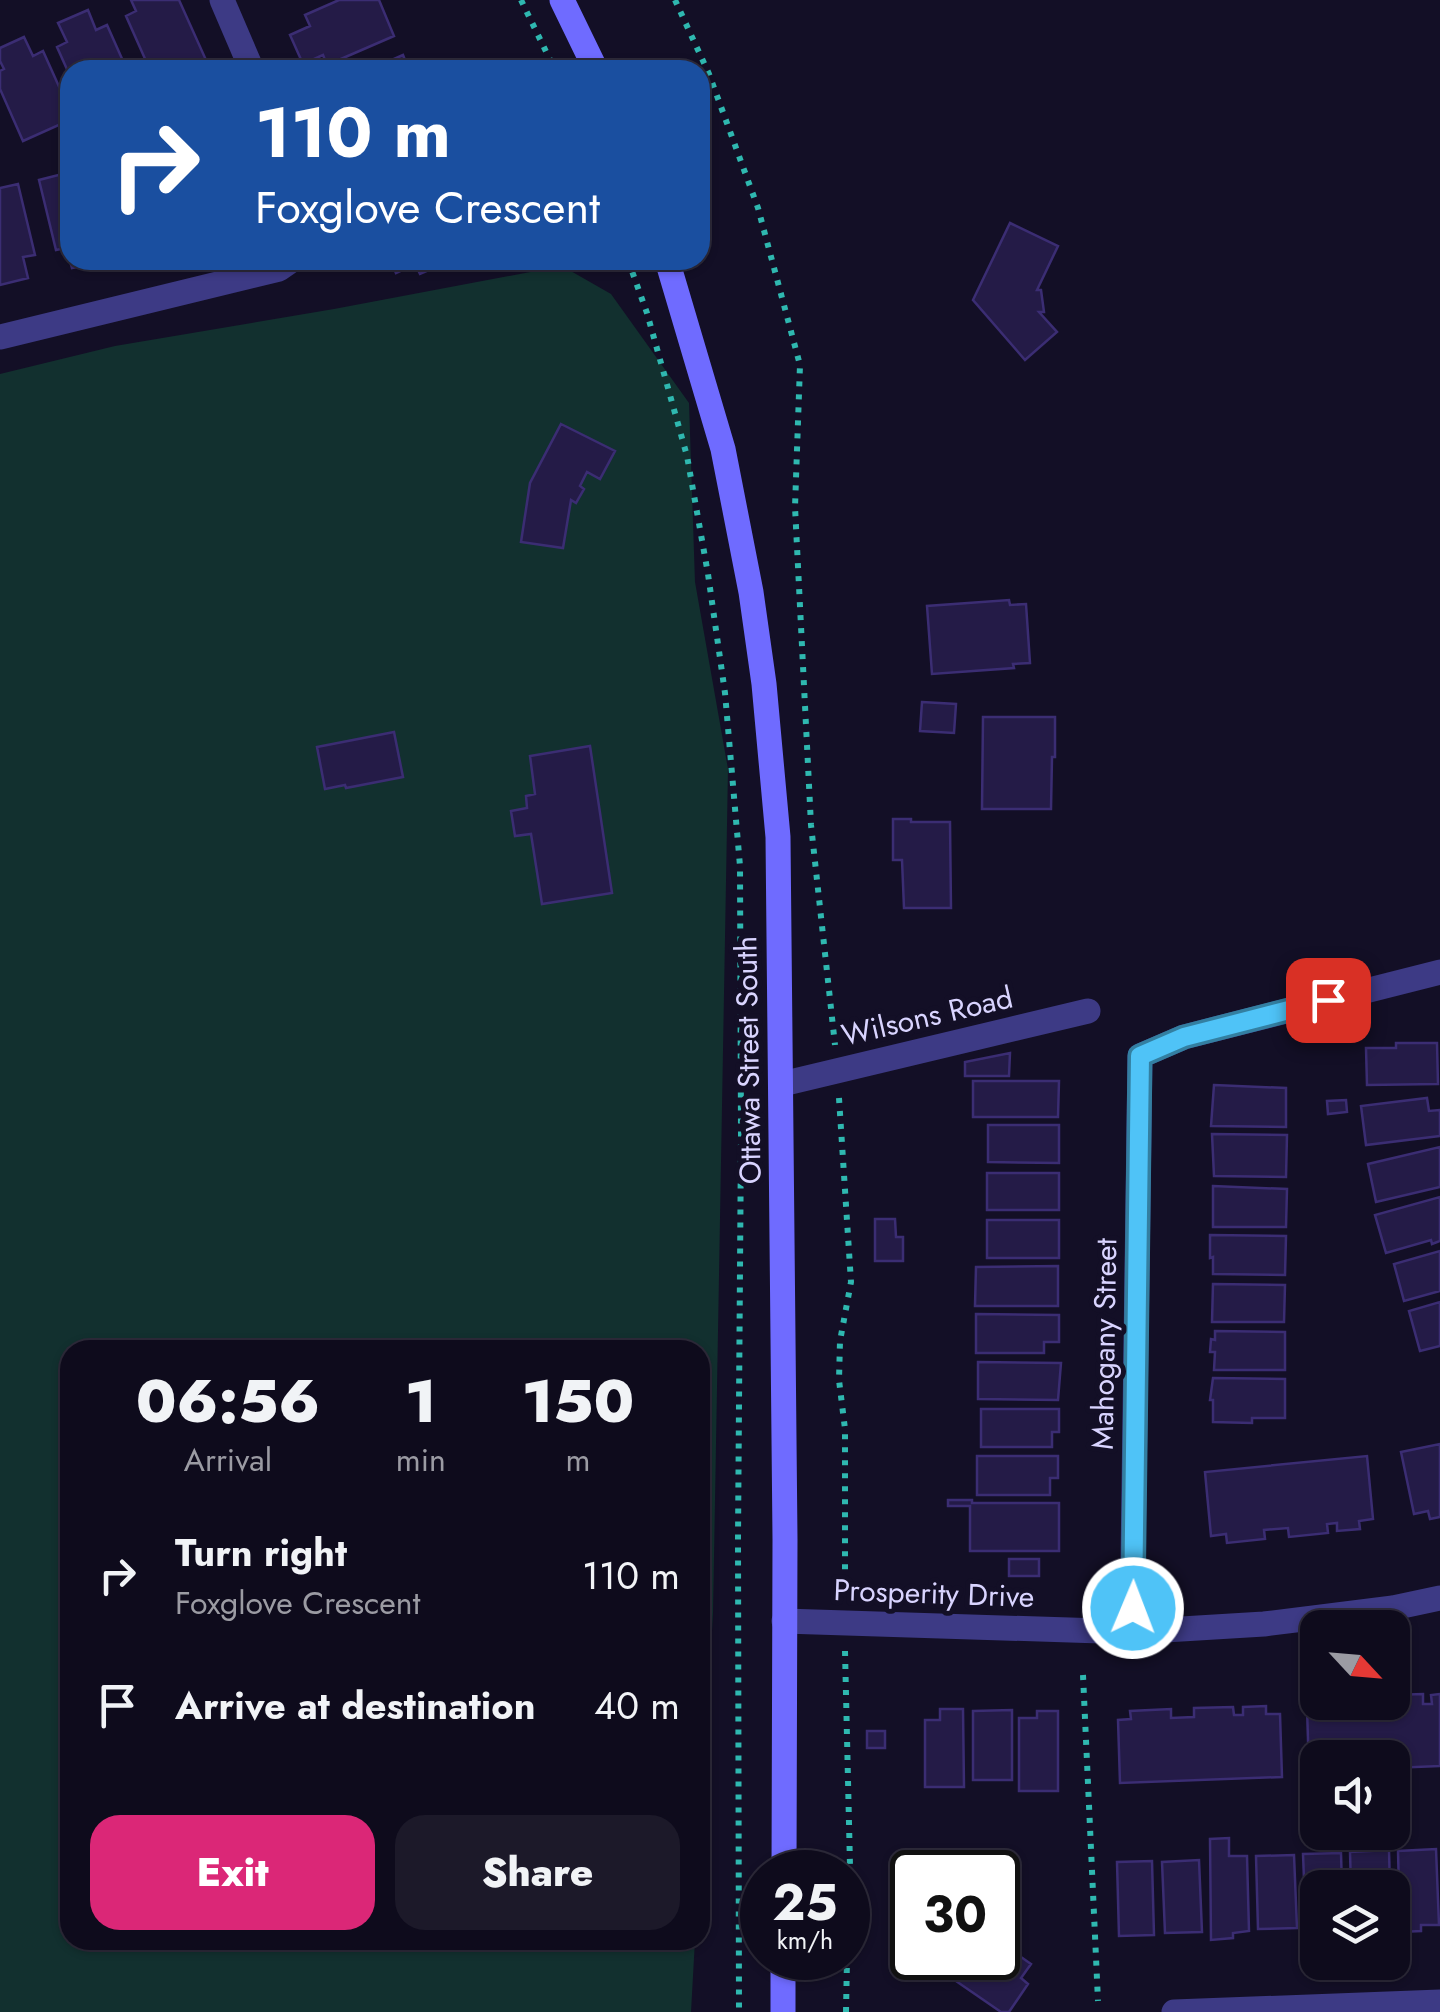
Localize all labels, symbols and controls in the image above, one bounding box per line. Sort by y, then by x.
text: 110 m [255,82,451,183]
icon: right [90,100,220,230]
text: Foxglove Crescent [255,175,600,240]
street label: Ottawa Street South [724,935,772,1185]
pin [1286,958,1371,1043]
icon: arrive [1301,973,1356,1028]
street label: Wilsons Road [837,975,1017,1057]
street label: Mahogany Street [1081,1237,1127,1450]
text: 06:56 [136,1358,320,1445]
text: 1 [405,1358,437,1445]
text: 150 [522,1358,634,1445]
text: Arrival [184,1437,272,1483]
text: min [396,1437,446,1483]
text: m [565,1437,590,1483]
text: Turn right [175,1525,347,1580]
icon: right [90,1548,145,1603]
text: 110 m [582,1548,680,1603]
position arrow [1081,1556,1185,1660]
street label: Prosperity Drive [833,1568,1035,1618]
text: Foxglove Crescent [175,1580,420,1626]
north arrow [1300,1610,1410,1720]
map controls [1300,1610,1410,1980]
icon: arrive [90,1678,145,1733]
text: Arrive at destination [175,1678,536,1733]
text: 40 m [594,1678,680,1733]
button: sound [1300,1740,1410,1850]
button: Exit [90,1815,375,1930]
button: Share [395,1815,680,1930]
speed limit sign: 30 [890,1850,1020,1980]
text: 25 [772,1866,838,1939]
button: layers [1300,1870,1410,1980]
text: km/h [777,1922,833,1958]

